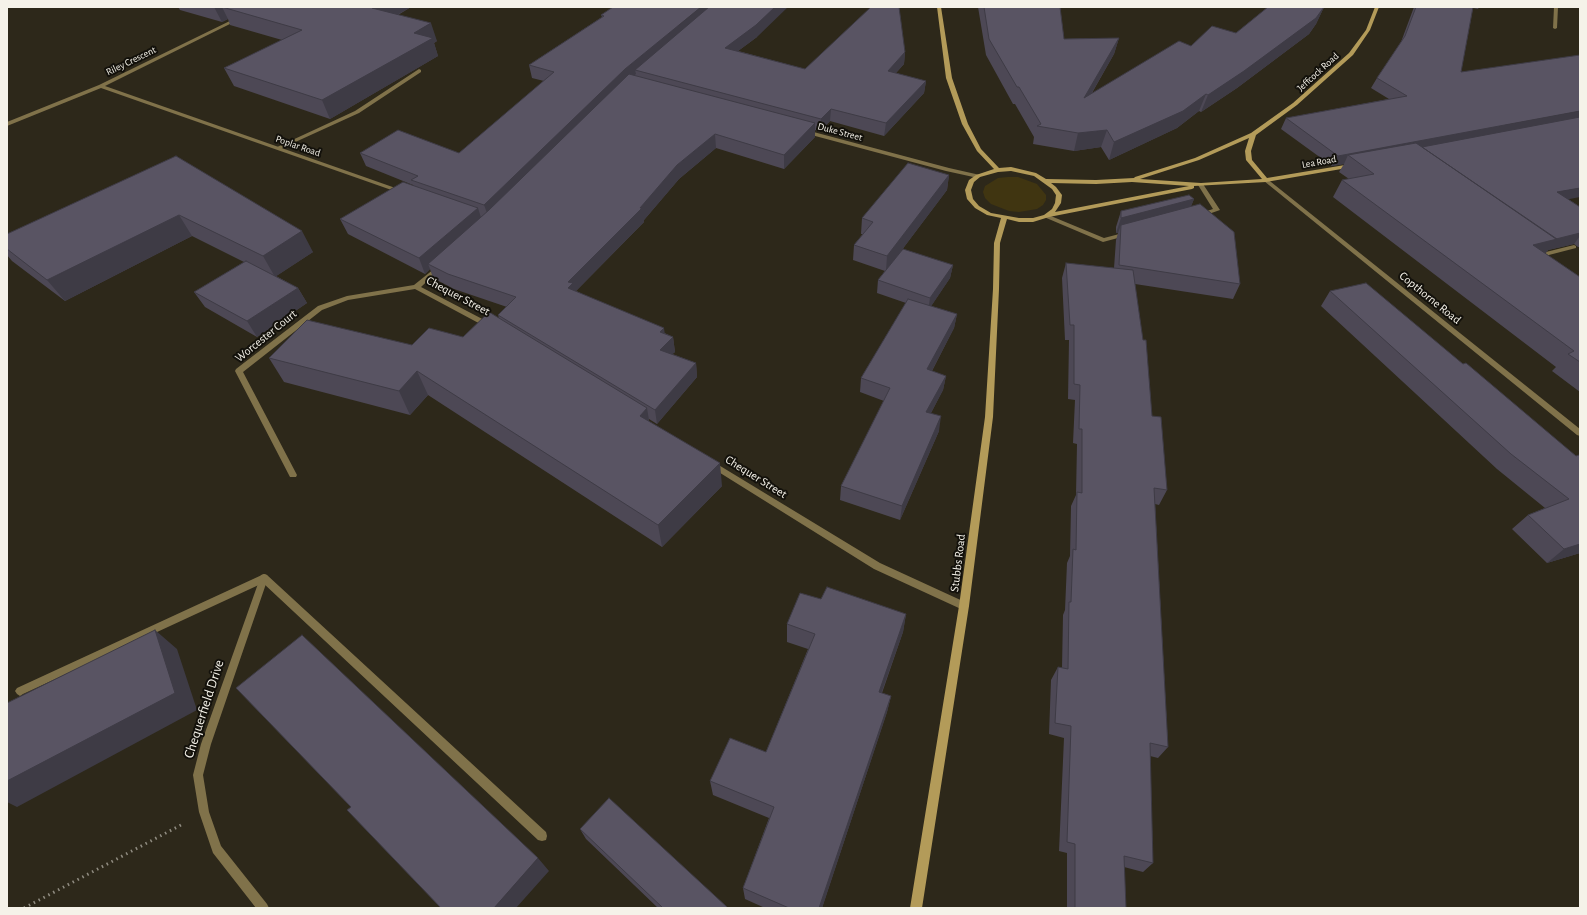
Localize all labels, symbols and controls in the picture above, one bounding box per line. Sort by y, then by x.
street label: Riley Crescent [104,44,158,78]
street label: Jeffcock Road [1295,50,1341,94]
street label: Duke Street [816,120,864,144]
street label: Poplar Road [274,133,322,159]
street label: Lea Road [1301,153,1337,171]
street label: Copthorne Road [1396,269,1464,327]
street label: Chequer Street [424,273,492,319]
street label: Worcester Court [232,307,300,365]
street label: Chequer Street [723,452,789,502]
street label: Stubbs Road [947,533,969,593]
street label: Chequerfield Drive [180,658,228,760]

